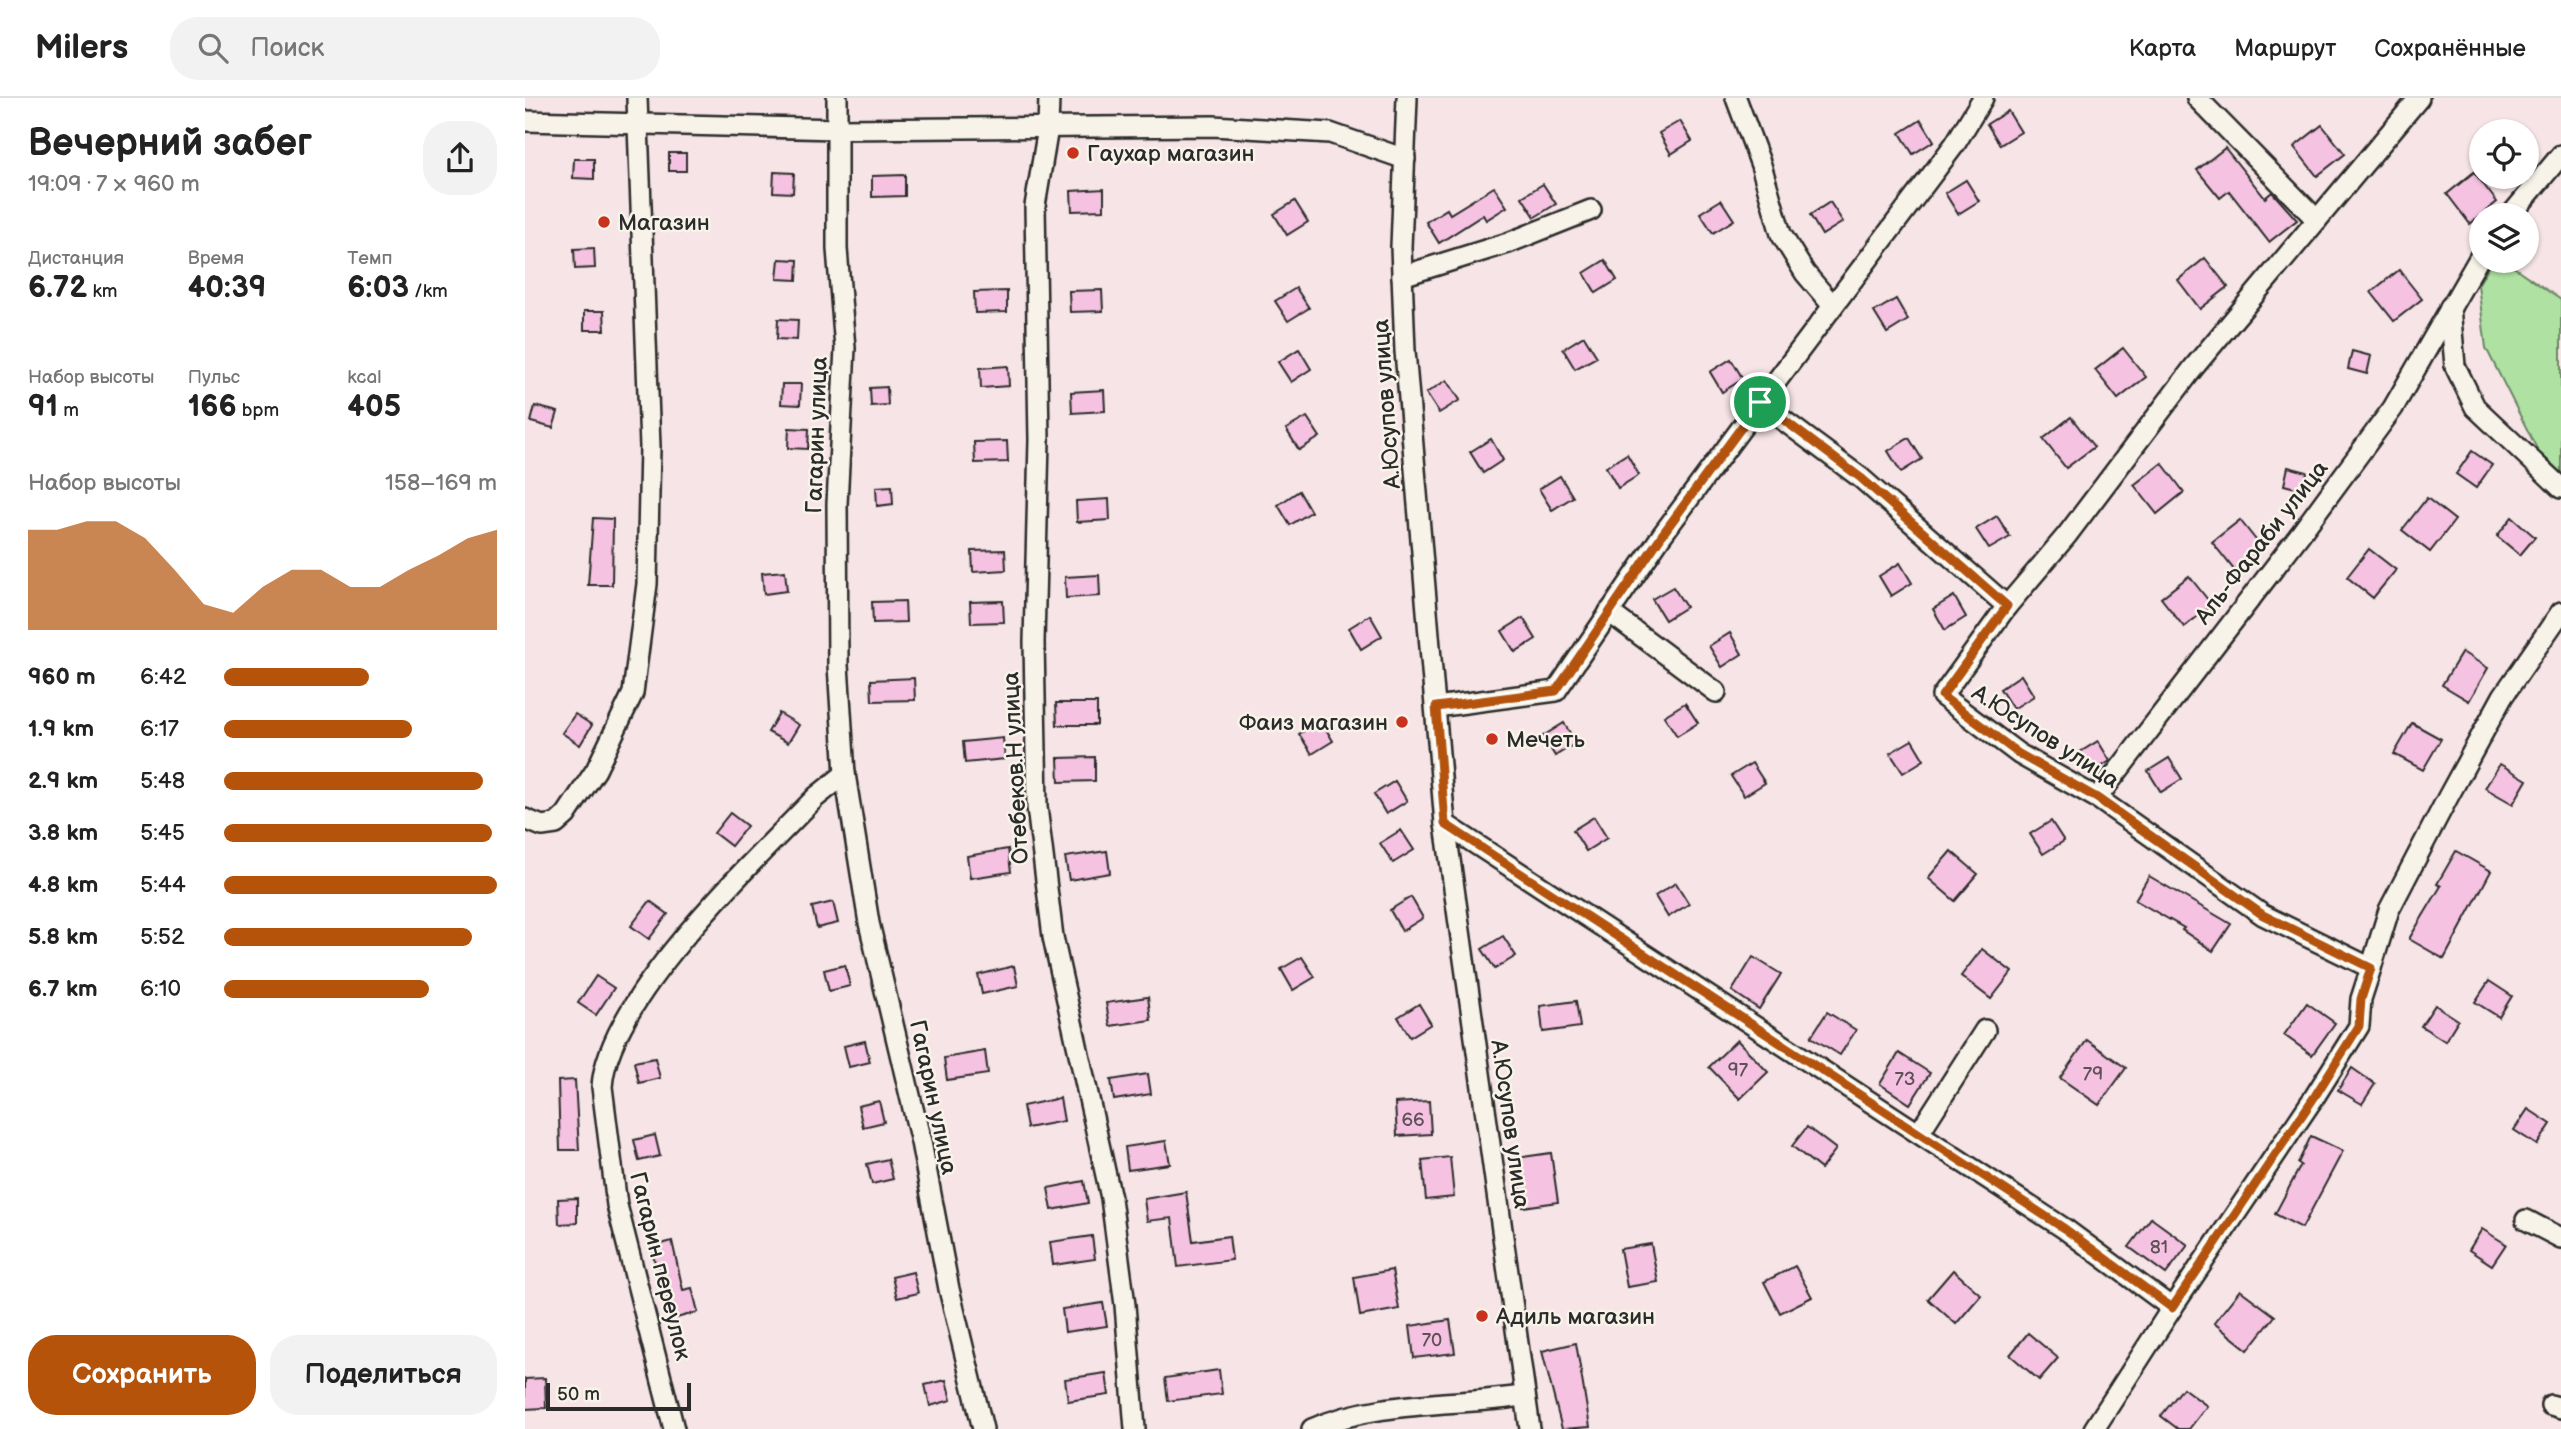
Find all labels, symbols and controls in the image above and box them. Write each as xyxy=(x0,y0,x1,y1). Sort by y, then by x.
search box xyxy=(170,17,660,80)
text: Milers xyxy=(35,28,128,68)
icon: search xyxy=(194,29,232,67)
text: Поиск xyxy=(250,33,324,64)
text: Карта xyxy=(2129,34,2196,63)
text: Маршрут xyxy=(2234,34,2336,63)
text: Сохранённые xyxy=(2374,34,2526,63)
map controls xyxy=(2469,119,2539,273)
button: locate xyxy=(2469,119,2539,189)
text: Вечерний забег xyxy=(28,121,312,166)
button: share xyxy=(423,121,497,195)
place label: Гаухар магазин xyxy=(1087,140,1255,168)
marker: Гаухар магазин xyxy=(1065,145,1081,161)
text: 19:09 · 7 × 960 m xyxy=(28,170,200,198)
button: layers xyxy=(2469,203,2539,273)
place label: Магазин xyxy=(618,209,710,237)
marker: Магазин xyxy=(596,214,612,230)
text: Дистанция xyxy=(28,247,124,270)
text: Время xyxy=(188,247,244,270)
text: Темп xyxy=(347,247,392,270)
text: 6.72 xyxy=(28,270,87,306)
text: 40:39 xyxy=(188,270,266,306)
text: 6:03 xyxy=(347,270,409,306)
text: km xyxy=(87,280,117,303)
text: /km xyxy=(409,280,448,303)
street label: А.Юсупов улица xyxy=(1367,318,1407,491)
street label: Гагарин улица xyxy=(800,356,834,514)
text: Набор высоты xyxy=(28,366,154,389)
text: Пульс xyxy=(188,366,240,389)
text: kcal xyxy=(347,366,381,389)
pin xyxy=(1730,372,1790,432)
icon: arrive xyxy=(1741,383,1779,421)
text: 91 xyxy=(28,389,58,425)
text: 166 xyxy=(188,389,237,425)
text: 405 xyxy=(347,389,401,425)
text: m xyxy=(58,399,79,422)
text: bpm xyxy=(237,399,279,422)
street label: Аль-Фараби улица xyxy=(2189,455,2335,631)
text: Набор высоты xyxy=(28,469,181,497)
text: 158–169 m xyxy=(385,469,497,497)
text: 960 m xyxy=(28,663,96,691)
text: 6:42 xyxy=(140,663,186,691)
street label: Отебеков.Н улица xyxy=(997,671,1035,865)
street label: А.Юсупов улица xyxy=(1966,678,2125,795)
place label: Фаиз магазин xyxy=(1239,709,1388,737)
marker: Фаиз магазин xyxy=(1394,714,1410,730)
text: 1.9 km xyxy=(28,715,94,743)
text: 6:17 xyxy=(140,715,179,743)
place label: Мечеть xyxy=(1506,726,1585,754)
marker: Мечеть xyxy=(1484,731,1500,747)
text: 2.9 km xyxy=(28,767,98,795)
text: 5:48 xyxy=(140,767,185,795)
text: 3.8 km xyxy=(28,819,98,847)
text: 5:45 xyxy=(140,819,185,847)
text: 4.8 km xyxy=(28,871,98,899)
text: 5:44 xyxy=(140,871,186,899)
text: 5.8 km xyxy=(28,923,98,951)
text: 5:52 xyxy=(140,923,185,951)
text: 6.7 km xyxy=(28,975,98,1003)
text: 6:10 xyxy=(140,975,181,1003)
street label: Гагарин улица xyxy=(903,1018,963,1177)
street label: А.Юсупов улица xyxy=(1484,1037,1536,1211)
house number: 97 xyxy=(1728,1059,1749,1082)
house number: 79 xyxy=(2083,1063,2103,1086)
house number: 73 xyxy=(1894,1068,1916,1091)
house number: 66 xyxy=(1401,1109,1425,1132)
street label: Гагарин переулок xyxy=(623,1169,697,1364)
house number: 81 xyxy=(2150,1236,2168,1259)
place label: Адиль магазин xyxy=(1495,1303,1655,1331)
marker: Адиль магазин xyxy=(1474,1308,1490,1324)
house number: 70 xyxy=(1422,1329,1442,1352)
button: Сохранить xyxy=(28,1335,256,1415)
button: Поделиться xyxy=(270,1335,497,1415)
scale bar xyxy=(546,1380,691,1412)
text: 50 m xyxy=(557,1383,600,1406)

